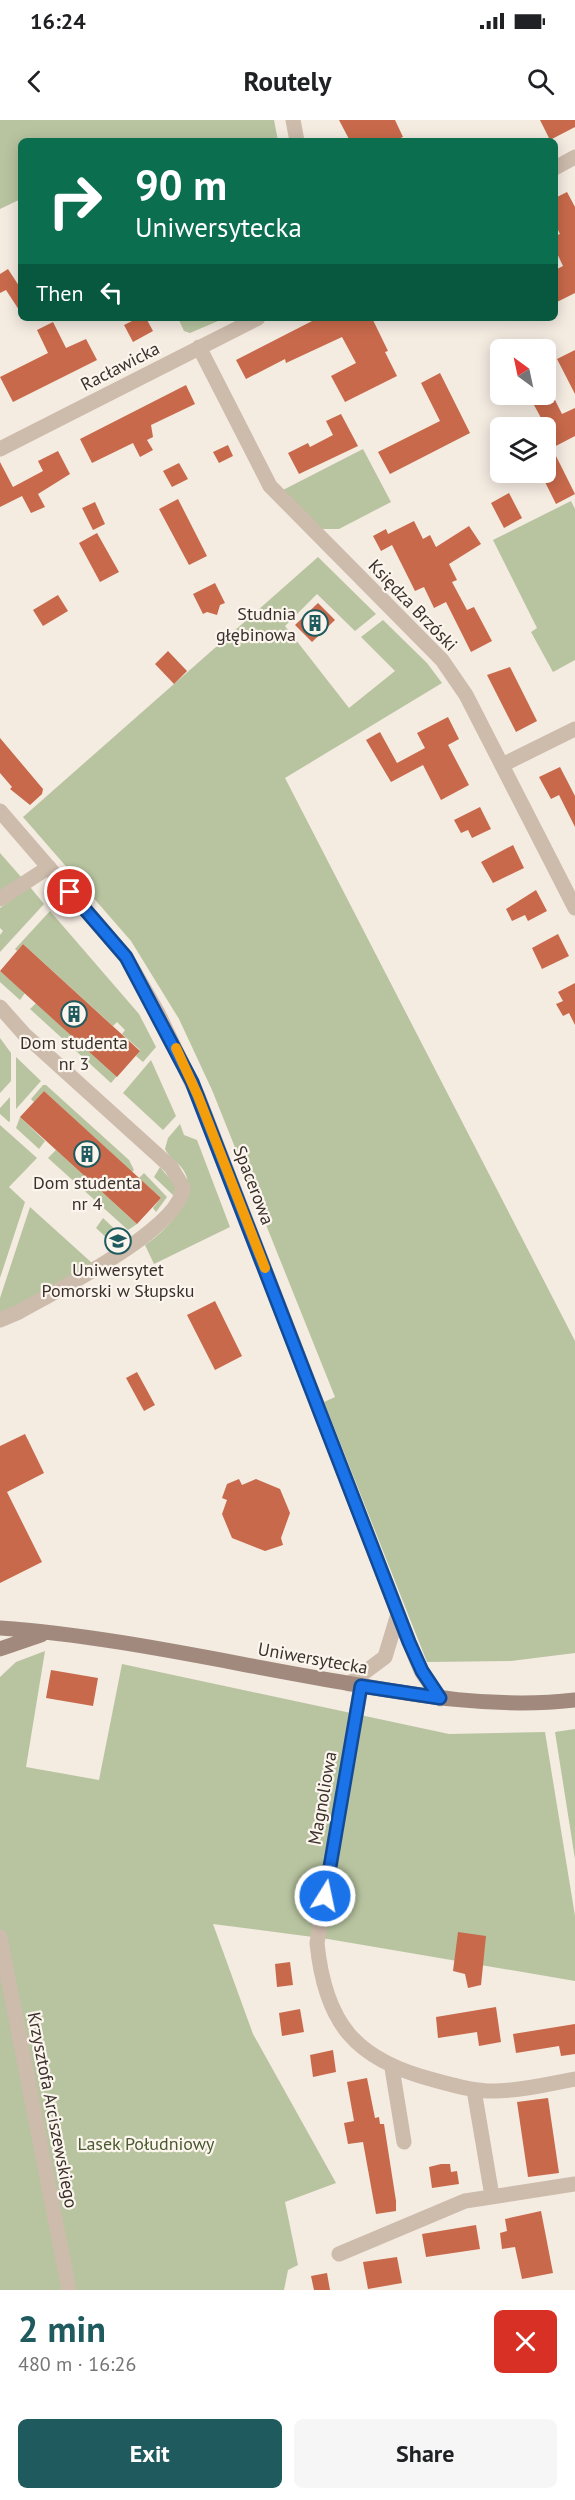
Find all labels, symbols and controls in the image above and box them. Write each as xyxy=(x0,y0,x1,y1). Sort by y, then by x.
text: 16:24 xyxy=(30,7,86,35)
text: Routely xyxy=(244,64,331,98)
icon: back xyxy=(18,65,51,98)
icon: search xyxy=(524,65,557,98)
text: 90 m xyxy=(135,157,227,212)
icon: right xyxy=(36,162,114,240)
text: Uniwersytecka xyxy=(135,210,302,244)
icon: left xyxy=(95,276,128,309)
text: Then xyxy=(36,279,83,307)
street label: Racławicka xyxy=(77,336,163,396)
north arrow xyxy=(490,339,556,405)
map controls xyxy=(490,339,556,483)
button: layers xyxy=(490,417,556,483)
street label: Księdza Brzóski xyxy=(364,554,462,656)
place label: Studnia głębinowa xyxy=(216,602,296,646)
building icon: Studnia głębinowa xyxy=(300,608,330,638)
pin xyxy=(44,866,95,917)
icon: arrive xyxy=(53,875,86,908)
building icon: Dom studenta nr 3 xyxy=(59,999,89,1029)
place label: Dom studenta nr 3 xyxy=(20,1031,128,1075)
building icon: Dom studenta nr 4 xyxy=(72,1139,102,1169)
street label: Spacerowa xyxy=(228,1142,280,1228)
place label: Dom studenta nr 4 xyxy=(33,1171,141,1215)
school or university icon: Uniwersytet Pomorski w Słupsku xyxy=(103,1226,133,1256)
place label: Uniwersytet Pomorski w Słupsku xyxy=(41,1258,195,1302)
street label: Uniwersytecka xyxy=(256,1637,370,1679)
street label: Magnoliowa xyxy=(303,1750,341,1846)
position arrow xyxy=(293,1864,357,1928)
street label: Krzysztofa Arciszewskiego xyxy=(23,2010,83,2210)
park label: Lasek Południowy xyxy=(77,2132,215,2155)
text: 2 min xyxy=(18,2305,106,2352)
button: close xyxy=(494,2310,557,2373)
text: 480 m · 16:26 xyxy=(18,2351,136,2377)
button: Exit xyxy=(18,2419,282,2488)
button: Share xyxy=(294,2419,557,2488)

